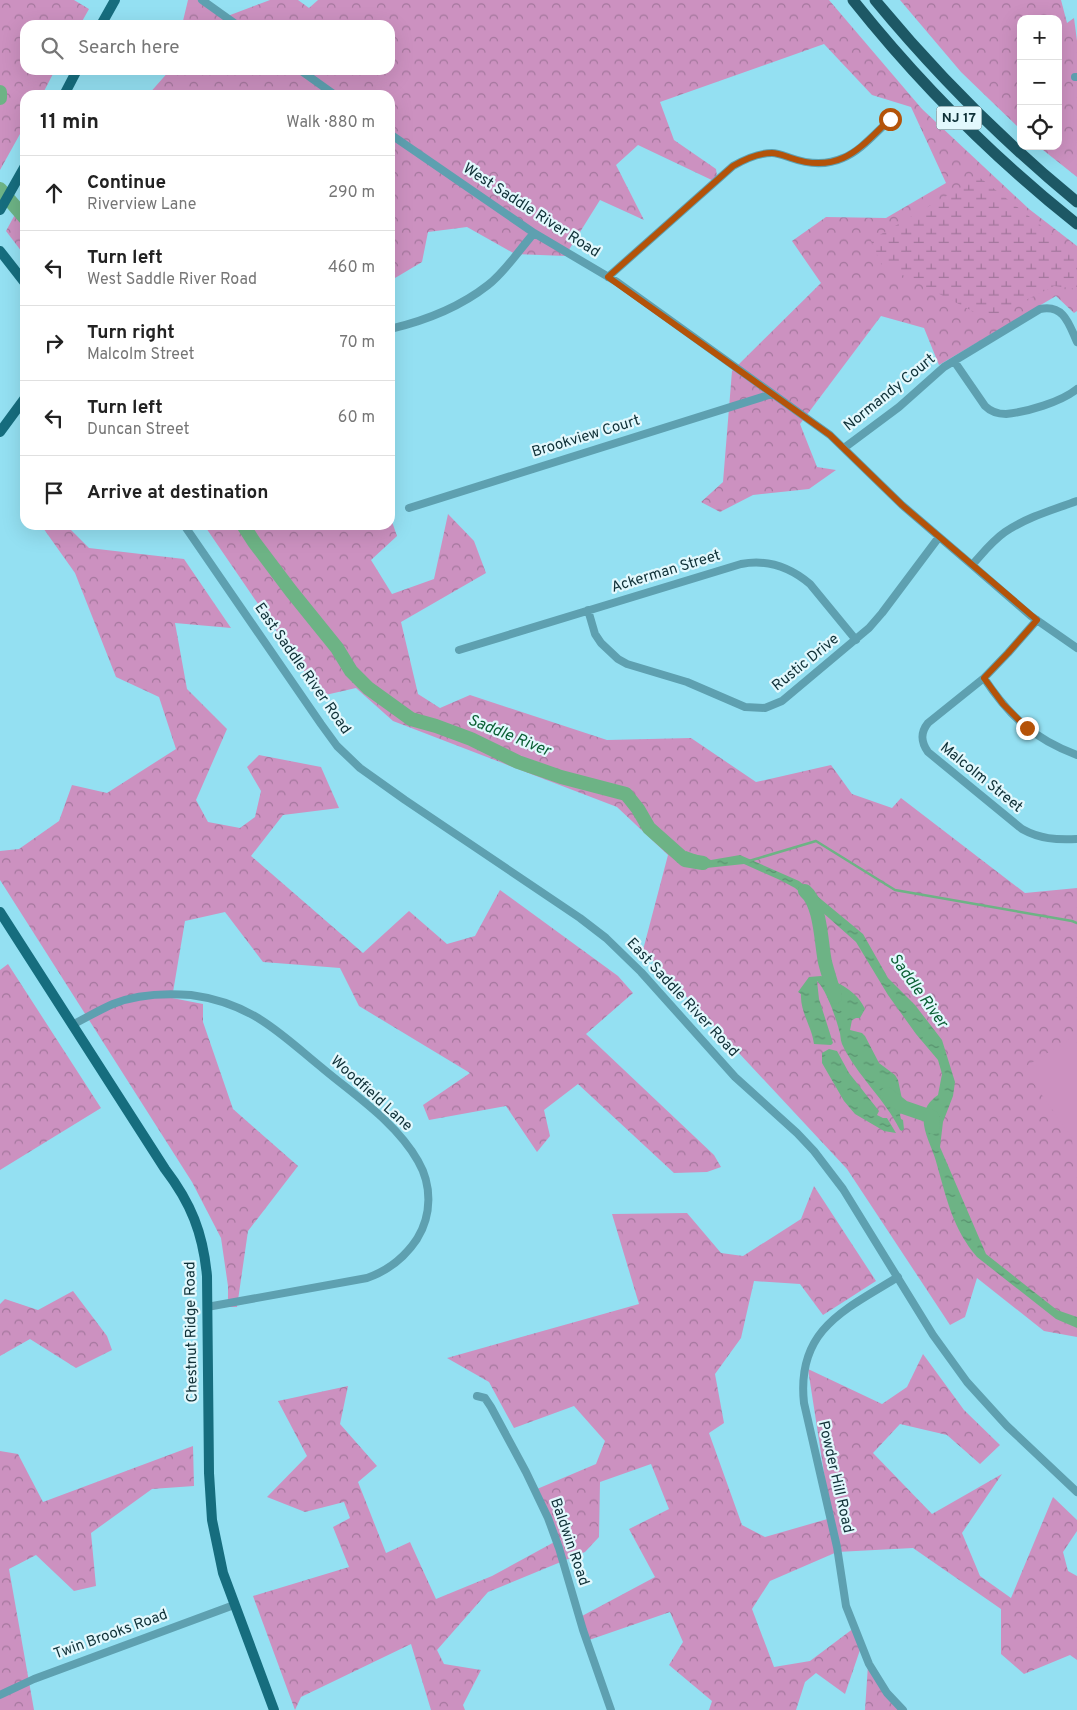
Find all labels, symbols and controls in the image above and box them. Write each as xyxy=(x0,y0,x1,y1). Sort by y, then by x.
map controls xyxy=(1017,15,1062,150)
button: + xyxy=(1017,15,1062,60)
search box xyxy=(20,20,395,75)
icon: search xyxy=(38,34,66,62)
text: Search here xyxy=(78,36,180,60)
button: − xyxy=(1017,60,1062,105)
button: locate xyxy=(1017,105,1062,150)
road number: NJ 17 xyxy=(936,106,982,130)
route start xyxy=(879,108,902,131)
text: 11 min xyxy=(40,109,99,136)
text: Walk · 880 m xyxy=(286,113,375,133)
street label: West Saddle River Road xyxy=(459,160,603,262)
text: Continue xyxy=(87,171,166,195)
icon: ahead xyxy=(40,179,68,207)
text: 290 m xyxy=(328,183,375,203)
text: Riverview Lane xyxy=(87,195,196,215)
text: Turn left xyxy=(87,246,163,270)
icon: left xyxy=(40,254,68,282)
text: 460 m xyxy=(328,258,375,278)
text: West Saddle River Road xyxy=(87,270,257,290)
text: Turn right xyxy=(87,321,175,345)
icon: right xyxy=(40,329,68,357)
text: 70 m xyxy=(340,333,375,353)
text: Malcolm Street xyxy=(87,345,195,365)
street label: Normandy Court xyxy=(840,350,940,436)
text: Turn left xyxy=(87,396,163,420)
icon: left xyxy=(40,404,68,432)
text: 60 m xyxy=(338,408,375,428)
street label: Brookview Court xyxy=(530,412,642,462)
text: Duncan Street xyxy=(87,420,190,440)
icon: arrive xyxy=(40,479,68,507)
text: Arrive at destination xyxy=(87,481,268,505)
street label: Ackerman Street xyxy=(609,546,723,598)
street label: East Saddle River Road xyxy=(249,600,355,738)
street label: Rustic Drive xyxy=(769,630,843,696)
water label: Saddle River xyxy=(465,710,555,762)
route end xyxy=(1016,717,1039,740)
street label: Malcolm Street xyxy=(936,739,1026,817)
street label: East Saddle River Road xyxy=(622,934,742,1062)
water label: Saddle River xyxy=(884,950,953,1034)
street label: Woodfield Lane xyxy=(326,1052,416,1136)
street label: Chestnut Ridge Road xyxy=(181,1261,203,1403)
street label: Powder Hill Road xyxy=(813,1419,857,1535)
street label: Baldwin Road xyxy=(545,1496,593,1588)
street label: Twin Brooks Road xyxy=(51,1606,171,1664)

